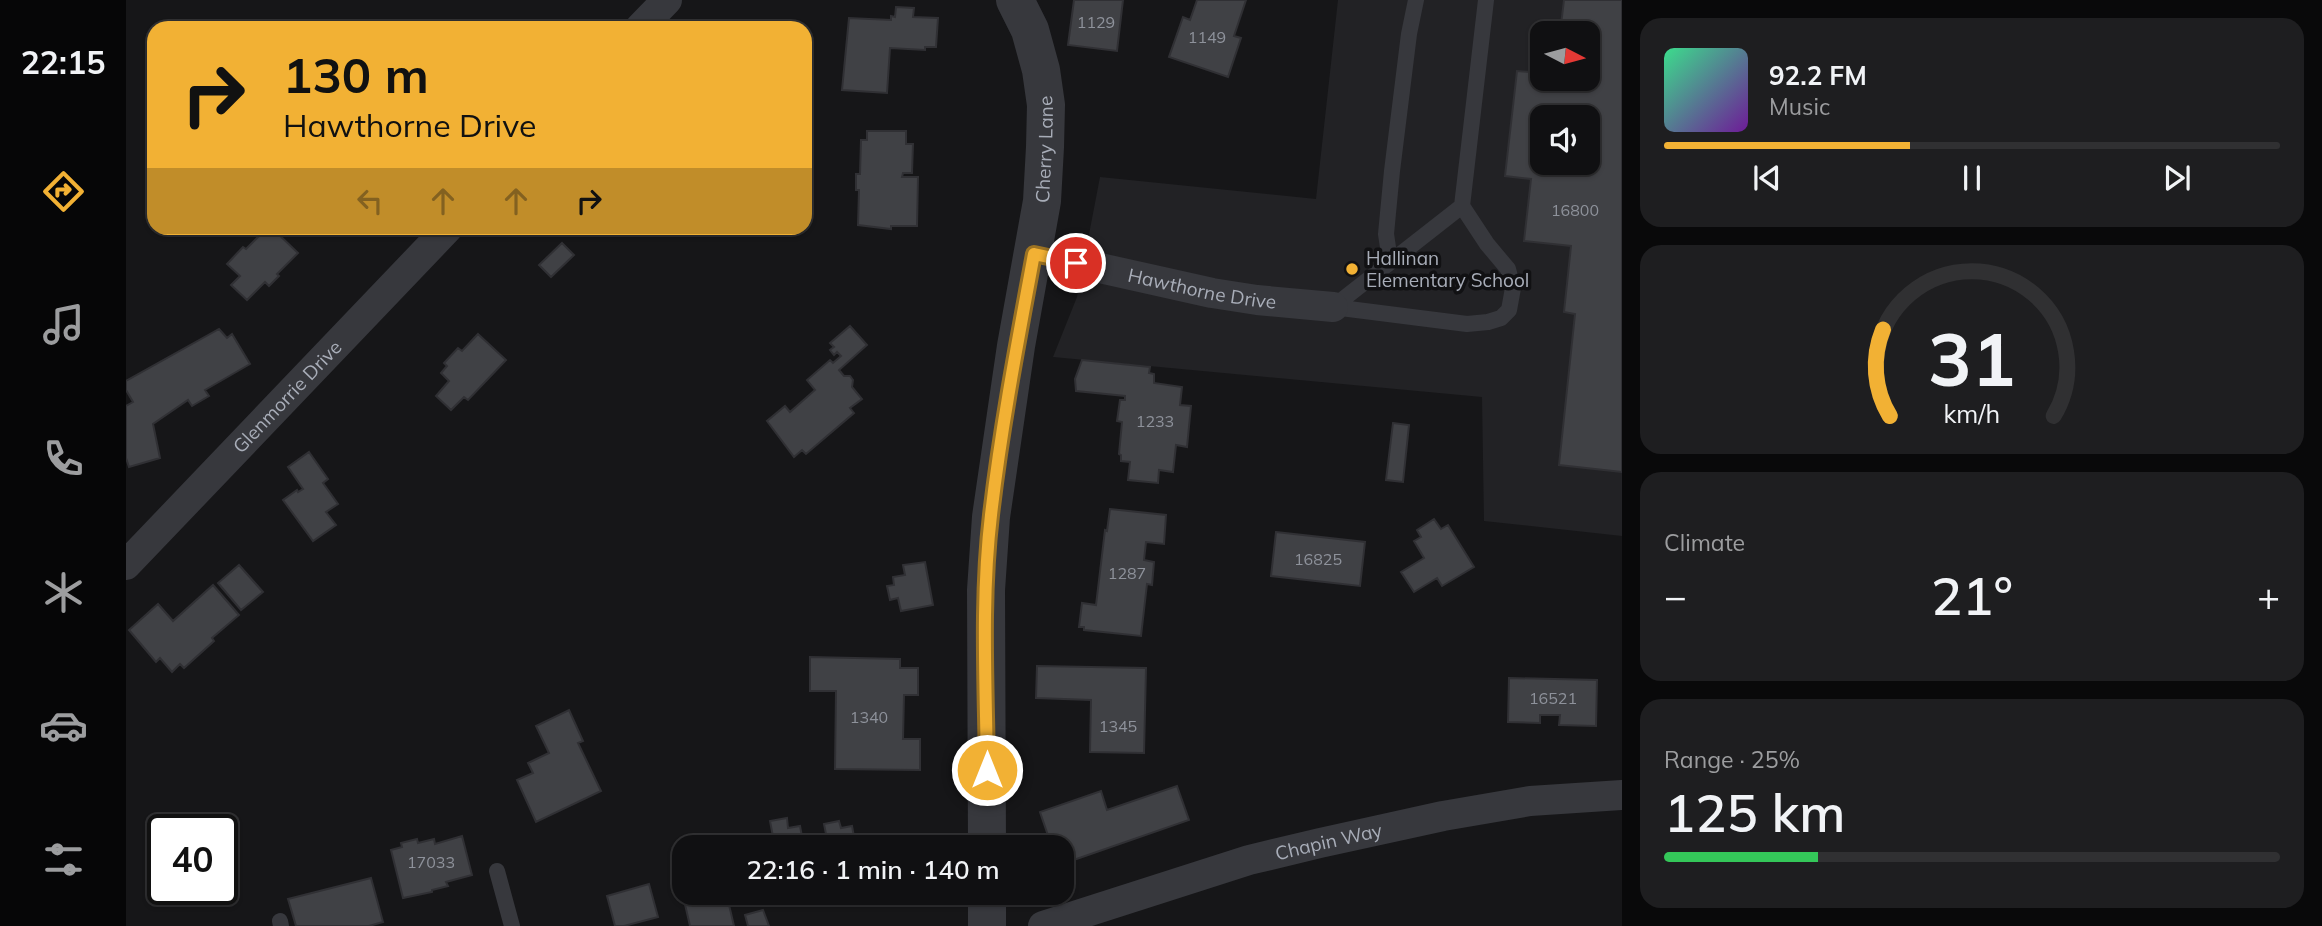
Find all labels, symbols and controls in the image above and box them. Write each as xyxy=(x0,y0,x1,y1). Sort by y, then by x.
house number: 1129 xyxy=(1077,12,1115,32)
north arrow xyxy=(1530,21,1600,91)
map controls xyxy=(1530,21,1600,175)
house number: 1149 xyxy=(1188,27,1226,47)
text: 22:15 xyxy=(21,42,105,82)
text: 130 m xyxy=(283,44,429,105)
icon: right xyxy=(168,49,259,140)
text: 92.2 FM xyxy=(1769,59,1867,92)
text: Music xyxy=(1769,92,1830,121)
street label: Cherry Lane xyxy=(1030,94,1058,204)
text: Hawthorne Drive xyxy=(283,105,536,145)
button: sound xyxy=(1530,105,1600,175)
icon: previous xyxy=(1748,159,1786,197)
icon: pause xyxy=(1953,159,1991,197)
icon: next xyxy=(2158,159,2196,197)
icon: directions xyxy=(39,167,88,216)
icon: left xyxy=(351,182,389,220)
icon: ahead xyxy=(424,182,462,220)
icon: ahead xyxy=(497,182,535,220)
icon: right xyxy=(570,182,608,220)
house number: 16800 xyxy=(1551,200,1599,220)
pin xyxy=(1046,233,1106,293)
icon: arrive xyxy=(1057,244,1095,282)
place label: Hallinan Elementary School xyxy=(1366,246,1529,292)
marker: Hallinan Elementary School xyxy=(1344,261,1360,277)
street label: Hawthorne Drive xyxy=(1126,263,1277,314)
icon: music xyxy=(39,300,88,349)
text: 31 xyxy=(1928,313,2016,404)
street label: Glenmorrie Drive xyxy=(227,335,346,458)
text: km/h xyxy=(1944,397,2000,428)
house number: 1233 xyxy=(1136,411,1174,431)
icon: phone xyxy=(39,434,88,483)
text: Climate xyxy=(1664,528,1745,557)
house number: 16825 xyxy=(1294,549,1342,569)
house number: 1287 xyxy=(1108,563,1146,583)
text: 21° xyxy=(1931,563,2013,628)
icon: climate xyxy=(39,568,88,617)
text: − xyxy=(1664,572,1687,620)
text: + xyxy=(2257,572,2280,620)
house number: 16521 xyxy=(1529,688,1577,708)
icon: car xyxy=(39,701,88,750)
house number: 1340 xyxy=(850,707,888,727)
house number: 1345 xyxy=(1099,716,1137,736)
position arrow xyxy=(950,733,1024,807)
text: Range · 25% xyxy=(1664,745,1800,774)
text: 125 km xyxy=(1664,780,1845,845)
speed limit sign: 40 xyxy=(147,814,238,905)
street label: Chapin Way xyxy=(1273,818,1384,865)
icon: filters xyxy=(39,835,88,884)
house number: 17033 xyxy=(407,852,455,872)
text: 22:16 · 1 min · 140 m xyxy=(746,853,1000,886)

